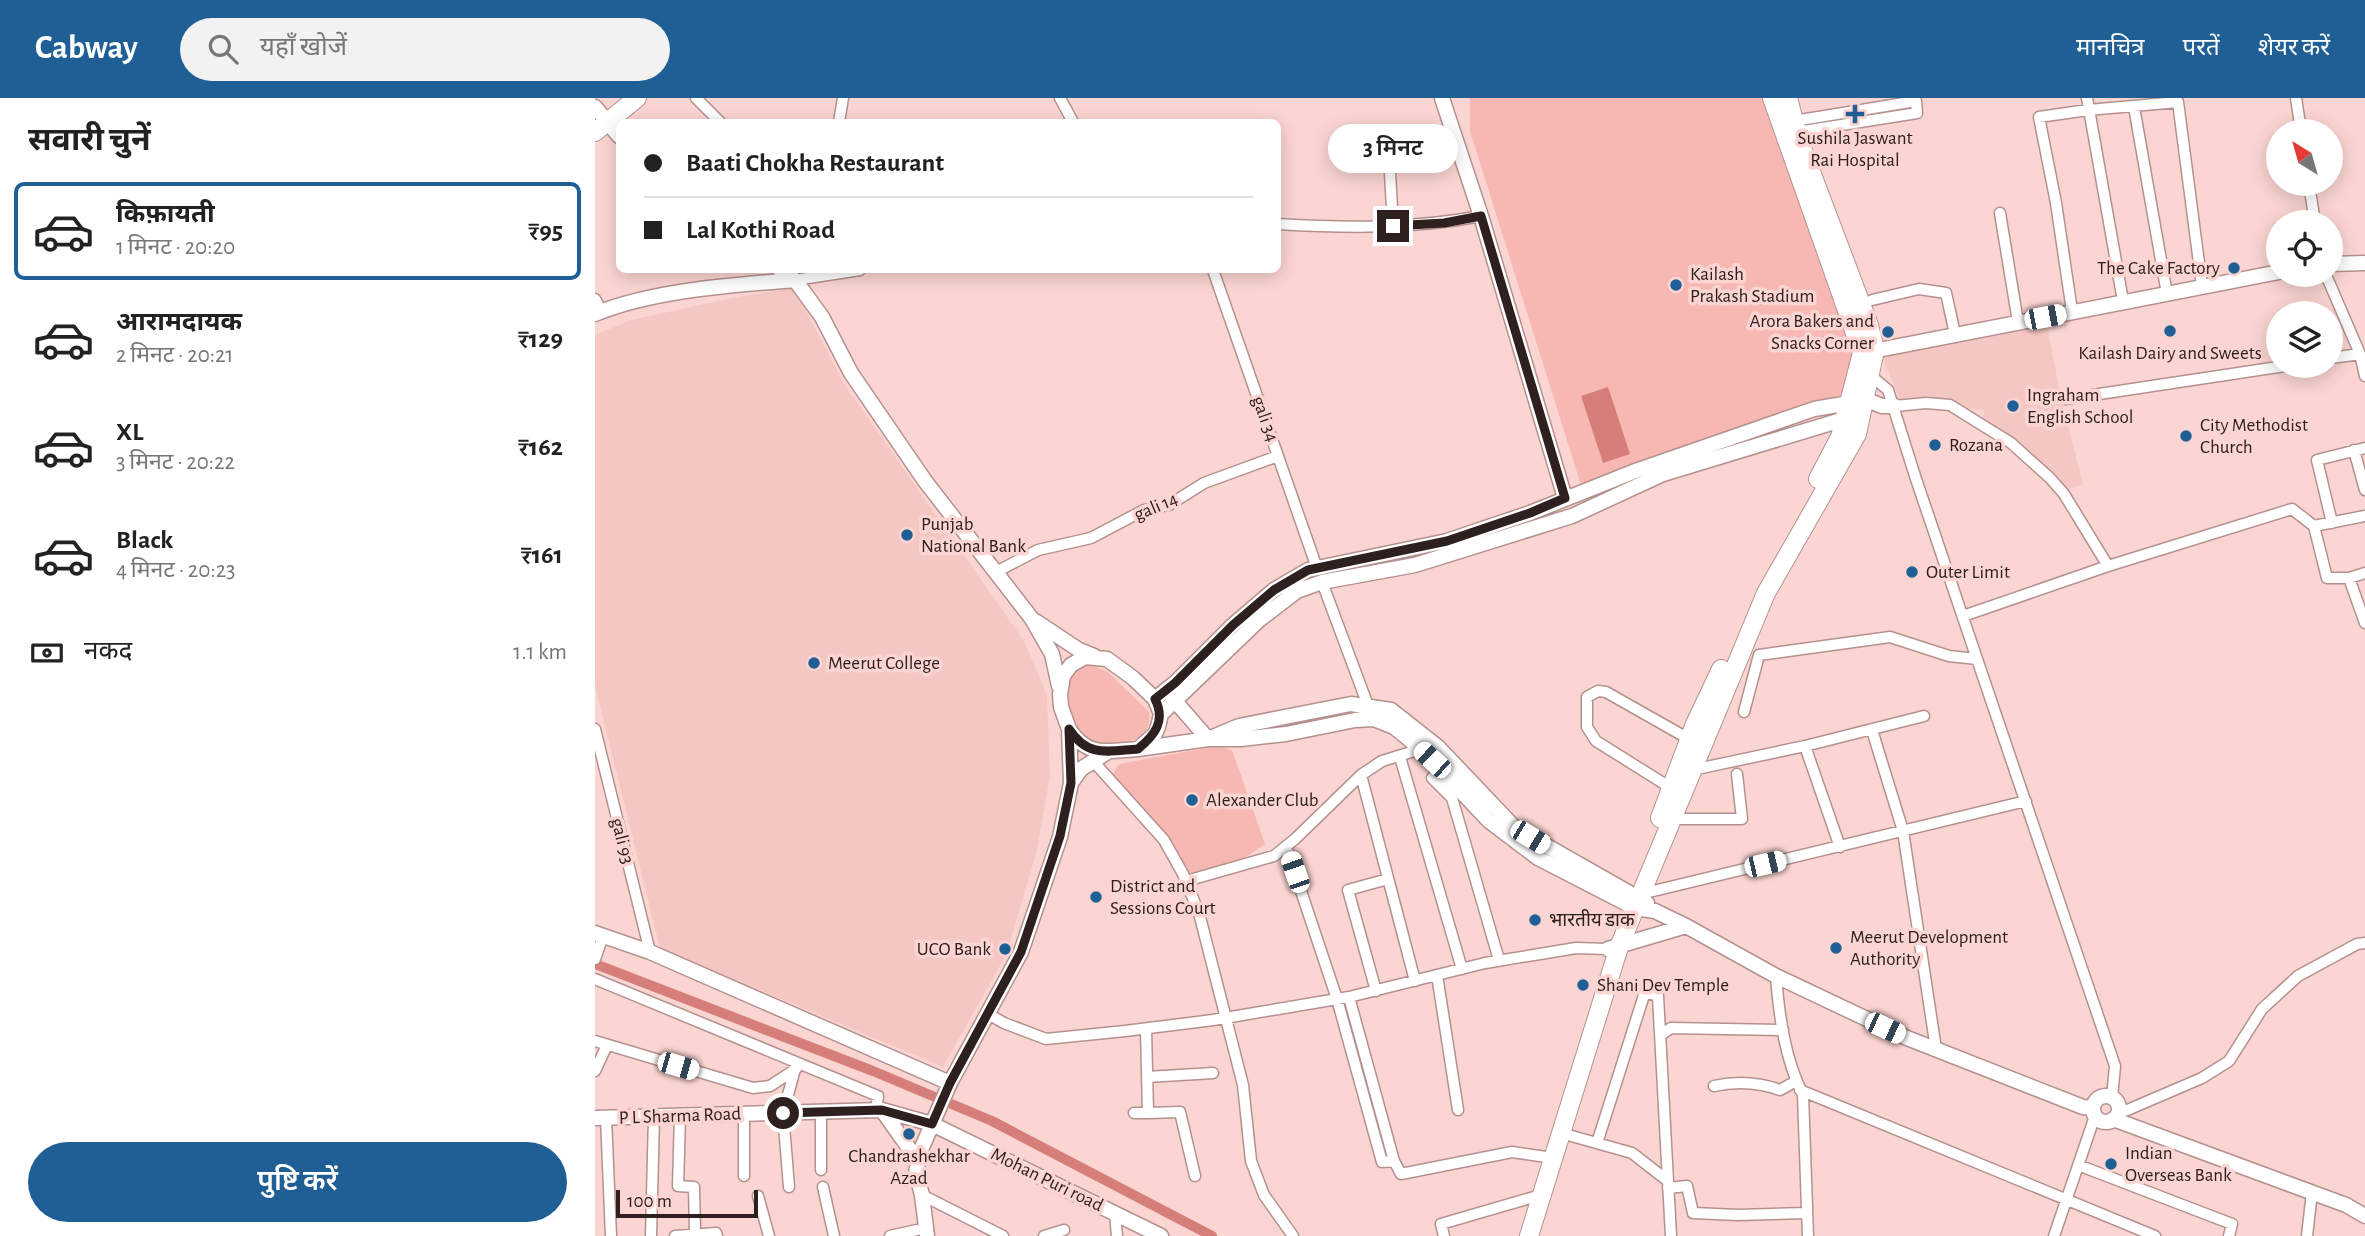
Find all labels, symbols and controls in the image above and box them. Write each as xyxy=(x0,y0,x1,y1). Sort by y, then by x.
search box xyxy=(180,18,670,81)
icon: search xyxy=(204,30,242,68)
text: Cabway xyxy=(35,32,138,65)
text: यहाँ खोजें xyxy=(260,34,347,60)
text: मानचित्र xyxy=(2076,36,2145,60)
text: परतें xyxy=(2183,36,2220,60)
text: शेयर करें xyxy=(2258,36,2330,60)
marker: Sushila Jaswant Rai Hospital xyxy=(1845,104,1865,124)
north arrow xyxy=(2266,119,2343,196)
map controls xyxy=(2266,119,2343,378)
text: सवारी चुनें xyxy=(28,124,151,156)
callout: 3 मिनट xyxy=(1328,124,1458,174)
place label: Sushila Jaswant Rai Hospital xyxy=(1797,129,1913,170)
text: 3 मिनट xyxy=(1363,137,1423,160)
text: Baati Chokha Restaurant xyxy=(686,150,944,176)
icon: car xyxy=(32,200,95,263)
text: किफ़ायती xyxy=(116,201,215,227)
route end xyxy=(1377,210,1409,242)
button: locate xyxy=(2266,210,2343,287)
text: Lal Kothi Road xyxy=(686,217,835,243)
text: ₹95 xyxy=(528,218,563,244)
text: 1 मिनट · 20:20 xyxy=(116,236,235,259)
place label: The Cake Factory xyxy=(2097,259,2220,278)
marker: The Cake Factory xyxy=(2226,260,2242,276)
place label: Kailash Prakash Stadium xyxy=(1690,265,1814,306)
marker: Kailash Prakash Stadium xyxy=(1668,277,1684,293)
button: layers xyxy=(2266,301,2343,378)
car xyxy=(2023,303,2068,331)
icon: car xyxy=(32,308,95,371)
text: आरामदायक xyxy=(116,309,242,335)
place label: Arora Bakers and Snacks Corner xyxy=(1749,312,1874,353)
marker: Kailash Dairy and Sweets xyxy=(2162,323,2178,339)
marker: Arora Bakers and Snacks Corner xyxy=(1880,324,1896,340)
text: ₹129 xyxy=(518,326,563,352)
text: 2 मिनट · 20:21 xyxy=(116,344,233,367)
place label: Kailash Dairy and Sweets xyxy=(2078,344,2262,363)
place label: Ingraham English School xyxy=(2027,386,2134,427)
street label: gali 34 xyxy=(1248,394,1282,444)
marker: Ingraham English School xyxy=(2005,398,2021,414)
icon: car xyxy=(32,416,95,479)
place label: City Methodist Church xyxy=(2200,416,2308,457)
text: XL xyxy=(116,419,143,445)
marker: City Methodist Church xyxy=(2178,428,2194,444)
text: ₹162 xyxy=(518,434,563,460)
place label: Rozana xyxy=(1949,436,2003,455)
marker: Rozana xyxy=(1927,437,1943,453)
text: 3 मिनट · 20:22 xyxy=(116,451,235,474)
street label: gali 14 xyxy=(1131,489,1181,525)
place label: Punjab National Bank xyxy=(921,515,1026,556)
icon: car xyxy=(32,524,95,587)
text: Black xyxy=(116,527,173,553)
marker: Punjab National Bank xyxy=(899,527,915,543)
text: ₹161 xyxy=(521,542,563,568)
text: 4 मिनट · 20:23 xyxy=(116,559,236,582)
place label: Outer Limit xyxy=(1926,563,2010,582)
marker: Outer Limit xyxy=(1904,564,1920,580)
icon: cash xyxy=(28,634,66,672)
text: नकद xyxy=(84,638,132,664)
text: 1.1 km xyxy=(513,641,567,664)
place label: Meerut College xyxy=(828,654,940,673)
marker: Meerut College xyxy=(806,655,822,671)
car xyxy=(1410,738,1455,782)
place label: Alexander Club xyxy=(1206,791,1319,810)
marker: Alexander Club xyxy=(1184,792,1200,808)
street label: gali 93 xyxy=(607,816,637,866)
car xyxy=(1507,817,1554,857)
car xyxy=(1279,849,1312,895)
car xyxy=(1743,849,1788,879)
place label: District and Sessions Court xyxy=(1110,877,1216,918)
marker: District and Sessions Court xyxy=(1088,889,1104,905)
place label: भारतीय डाक xyxy=(1549,909,1635,930)
marker: भारतीय डाक xyxy=(1527,912,1543,928)
place label: Meerut Development Authority xyxy=(1850,928,2008,969)
place label: UCO Bank xyxy=(917,940,991,959)
marker: Meerut Development Authority xyxy=(1828,940,1844,956)
marker: UCO Bank xyxy=(997,941,1013,957)
place label: Shani Dev Temple xyxy=(1597,976,1729,995)
marker: Shani Dev Temple xyxy=(1575,977,1591,993)
car xyxy=(1862,1010,1909,1046)
car xyxy=(655,1050,702,1082)
route start xyxy=(767,1097,799,1129)
street label: P L Sharma Road xyxy=(619,1104,742,1128)
marker: Chandrashekhar Azad xyxy=(901,1126,917,1142)
button: पुष्टि करें xyxy=(28,1142,567,1222)
place label: Indian Overseas Bank xyxy=(2125,1144,2232,1185)
street label: Mohan Puri road xyxy=(988,1145,1106,1215)
place label: Chandrashekhar Azad xyxy=(848,1147,970,1188)
marker: Indian Overseas Bank xyxy=(2103,1156,2119,1172)
scale bar xyxy=(616,1187,758,1219)
text: 100 m xyxy=(627,1192,672,1211)

